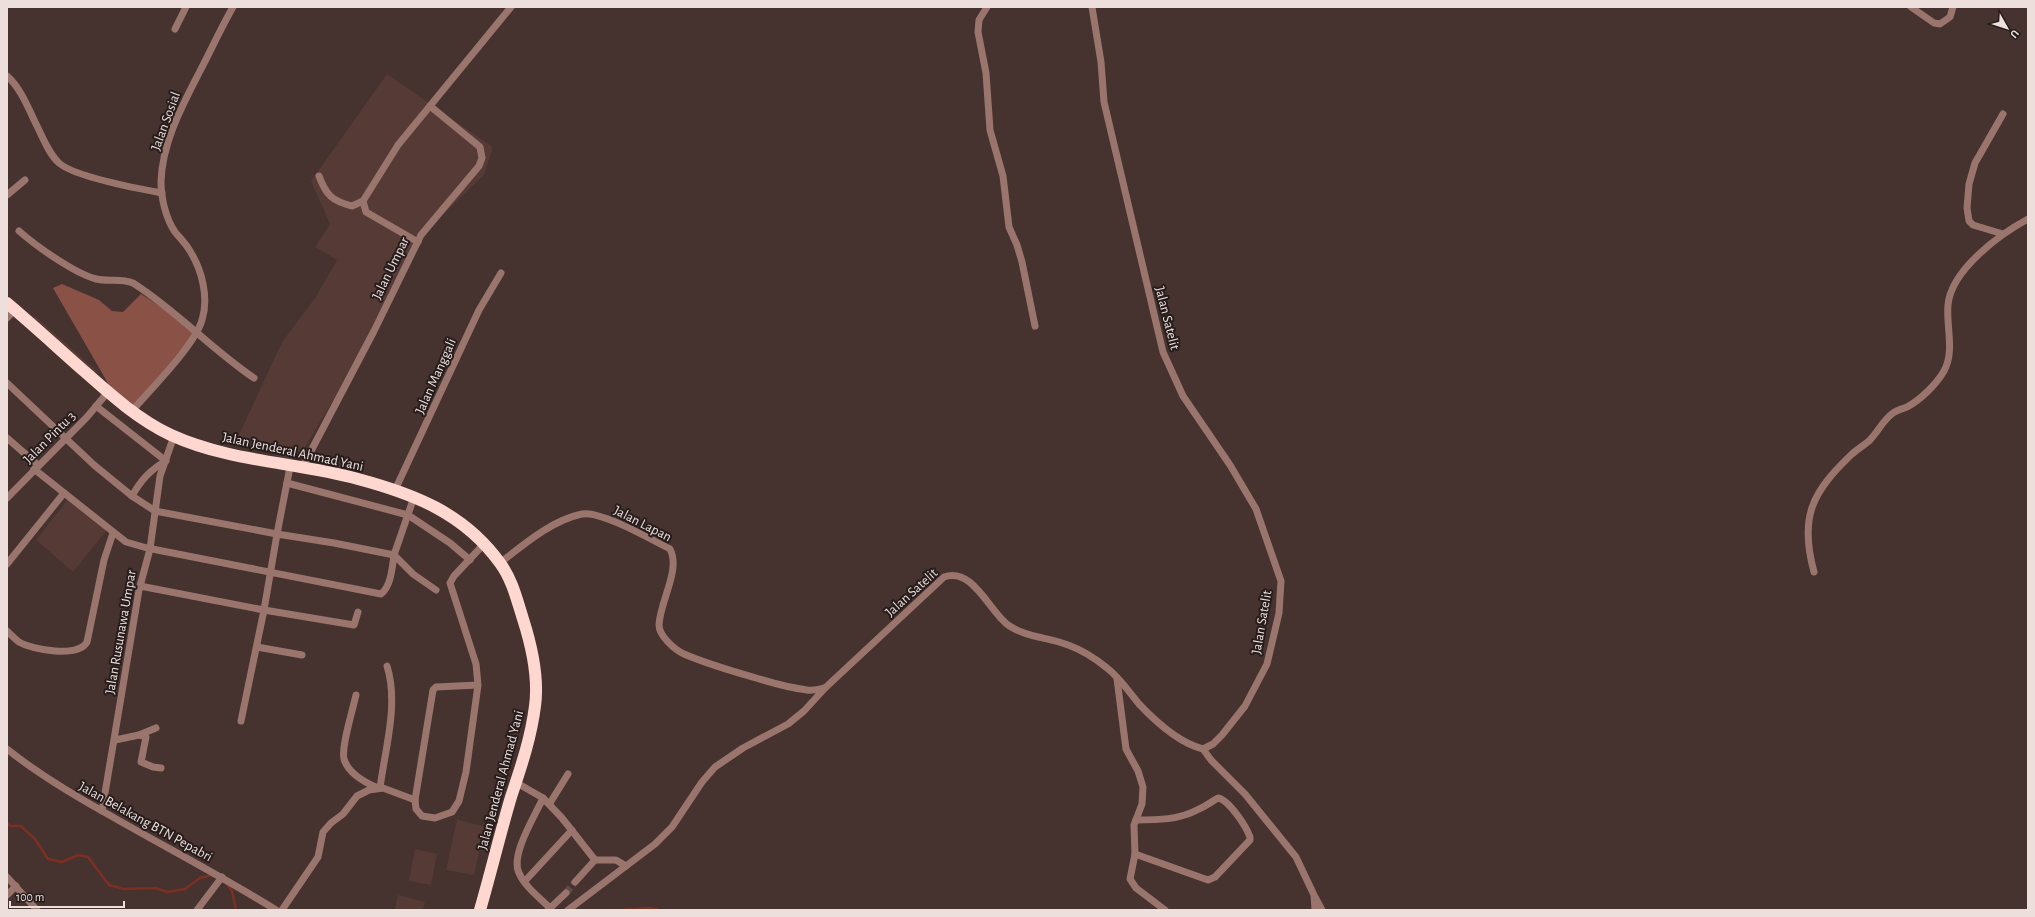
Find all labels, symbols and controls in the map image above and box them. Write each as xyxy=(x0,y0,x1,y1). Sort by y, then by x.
north arrow xyxy=(1987,8,2027,48)
text: U xyxy=(2008,28,2021,40)
street label: Jalan Sosial xyxy=(149,90,183,153)
street label: Jalan Umpar xyxy=(370,235,412,302)
street label: Jalan Satelit xyxy=(1152,285,1182,352)
street label: Jalan Manggali xyxy=(413,337,459,416)
street label: Jalan Pintu 3 xyxy=(21,409,79,466)
street label: Jalan Jenderal Ahmad Yani xyxy=(221,430,365,474)
street label: Jalan Lapan xyxy=(611,503,674,544)
street label: Jalan Satelit xyxy=(883,566,941,620)
street label: Jalan Rusunawa Umpar xyxy=(103,569,139,695)
street label: Jalan Satelit xyxy=(1249,589,1275,655)
street label: Jalan Jenderal Ahmad Yani xyxy=(476,709,526,852)
street label: Jalan Belakang BTN Pepabri xyxy=(76,779,215,864)
scale bar xyxy=(10,883,124,909)
text: 100 m xyxy=(16,891,44,903)

